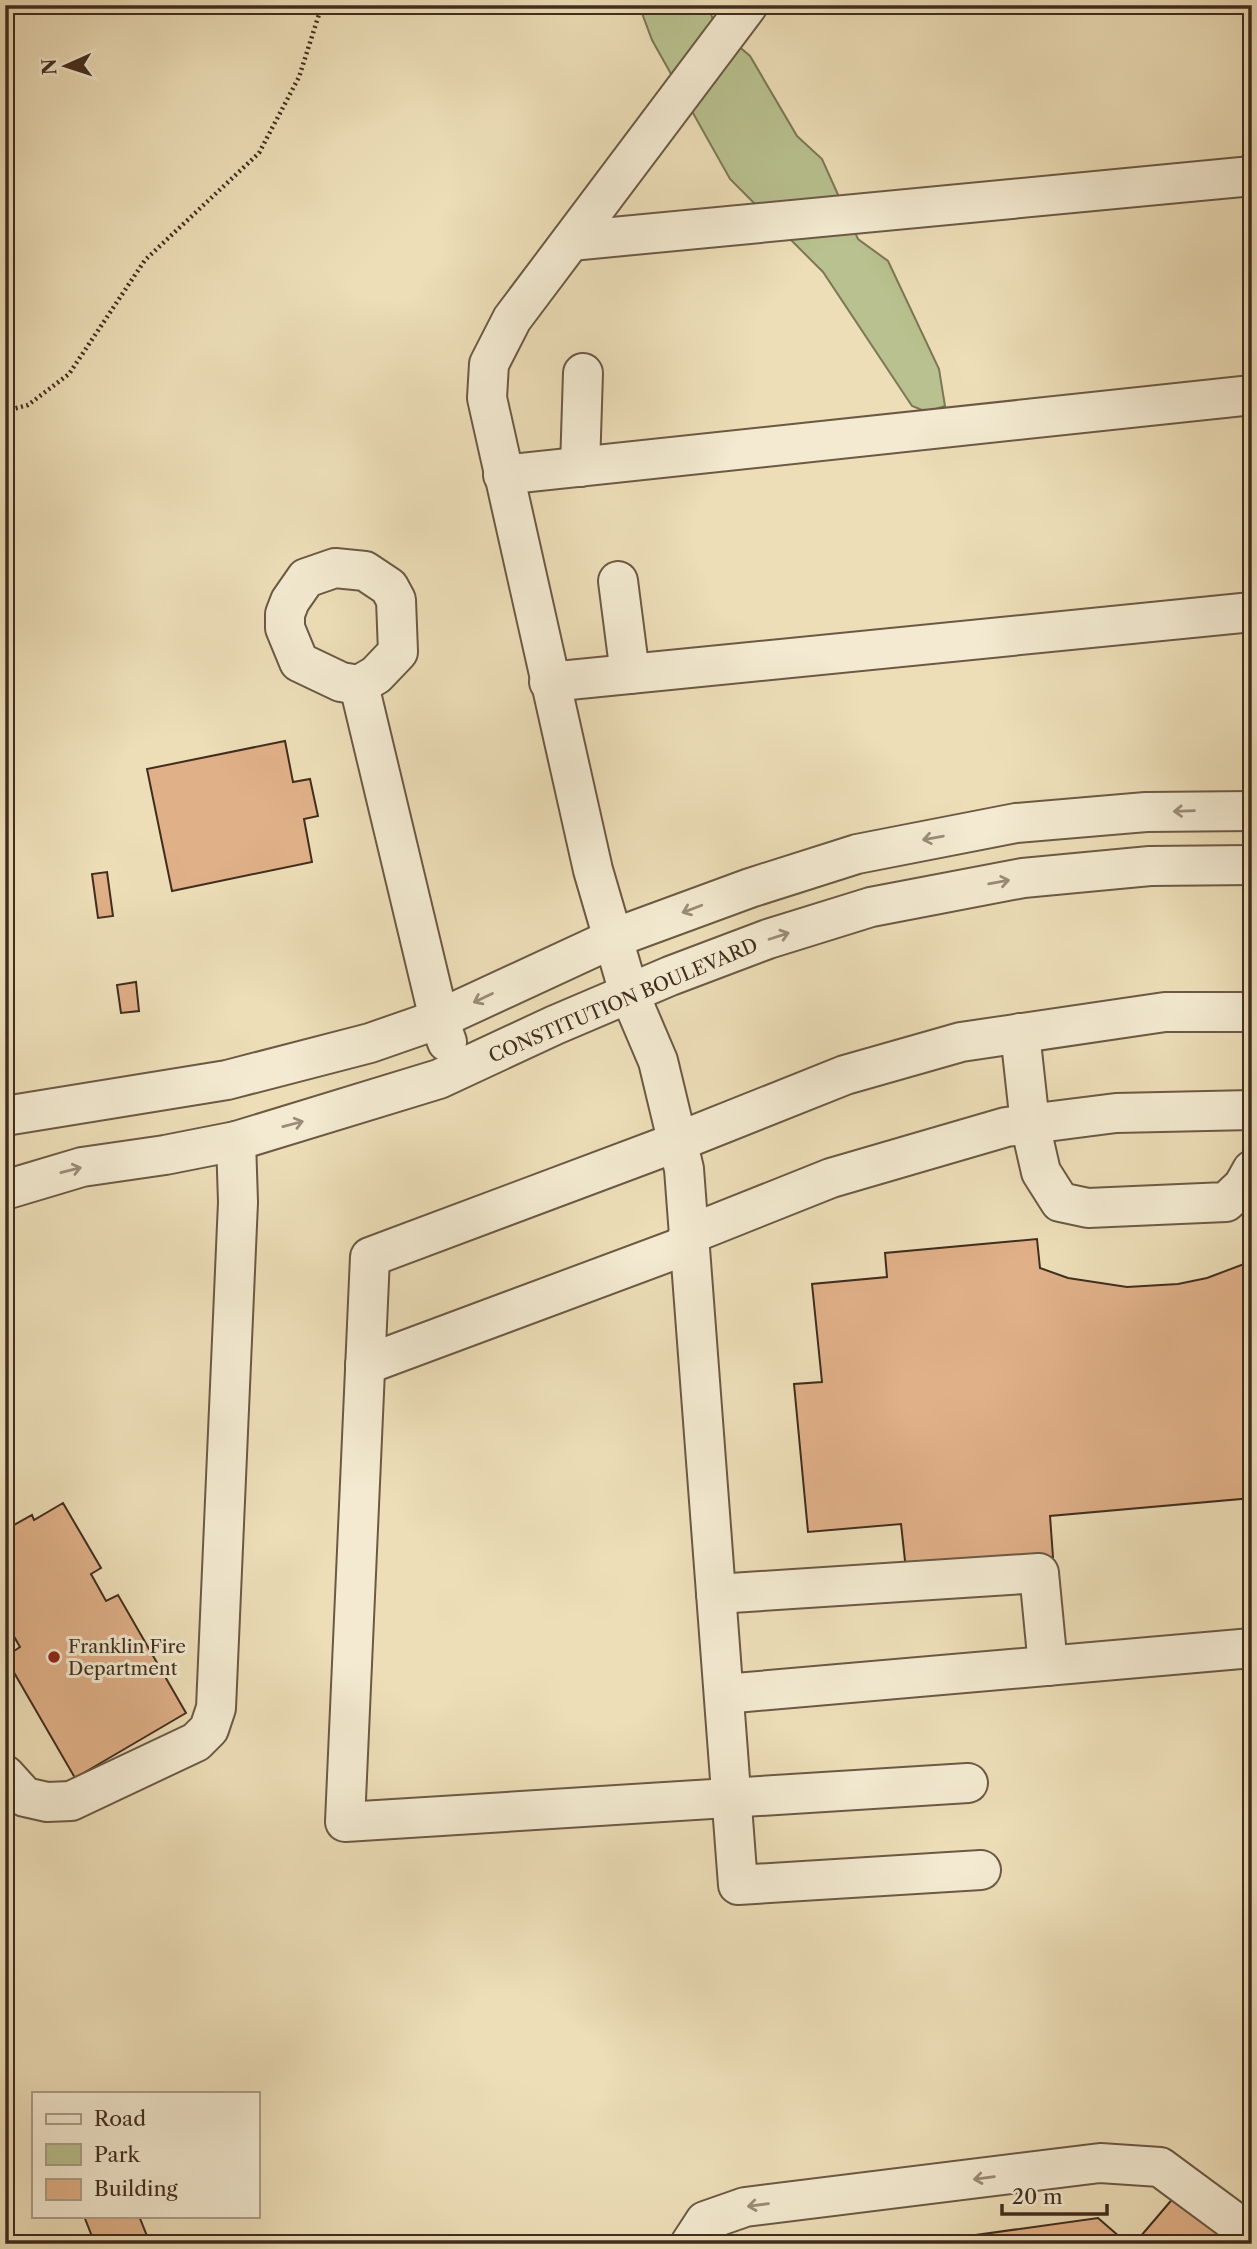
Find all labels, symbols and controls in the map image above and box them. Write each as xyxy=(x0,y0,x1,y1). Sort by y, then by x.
north arrow xyxy=(32,32,102,102)
text: N xyxy=(38,58,61,76)
one-way arrow xyxy=(1172,804,1195,817)
one-way arrow xyxy=(922,832,945,845)
one-way arrow xyxy=(987,875,1010,888)
one-way arrow xyxy=(681,904,703,916)
one-way arrow xyxy=(767,929,789,941)
street label: CONSTITUTION BOULEVARD xyxy=(485,933,761,1068)
one-way arrow xyxy=(473,992,494,1005)
one-way arrow xyxy=(281,1117,304,1130)
one-way arrow xyxy=(59,1163,82,1176)
place label: Franklin Fire Department xyxy=(68,1635,186,1680)
marker: Franklin Fire Department xyxy=(46,1649,62,1665)
legend xyxy=(32,2092,259,2218)
text: Road xyxy=(94,2106,146,2131)
text: Park xyxy=(94,2142,140,2167)
one-way arrow xyxy=(973,2171,996,2184)
scale bar xyxy=(1002,2172,1106,2216)
text: Building xyxy=(94,2176,179,2201)
text: 20 m xyxy=(1012,2184,1063,2209)
one-way arrow xyxy=(747,2199,770,2212)

